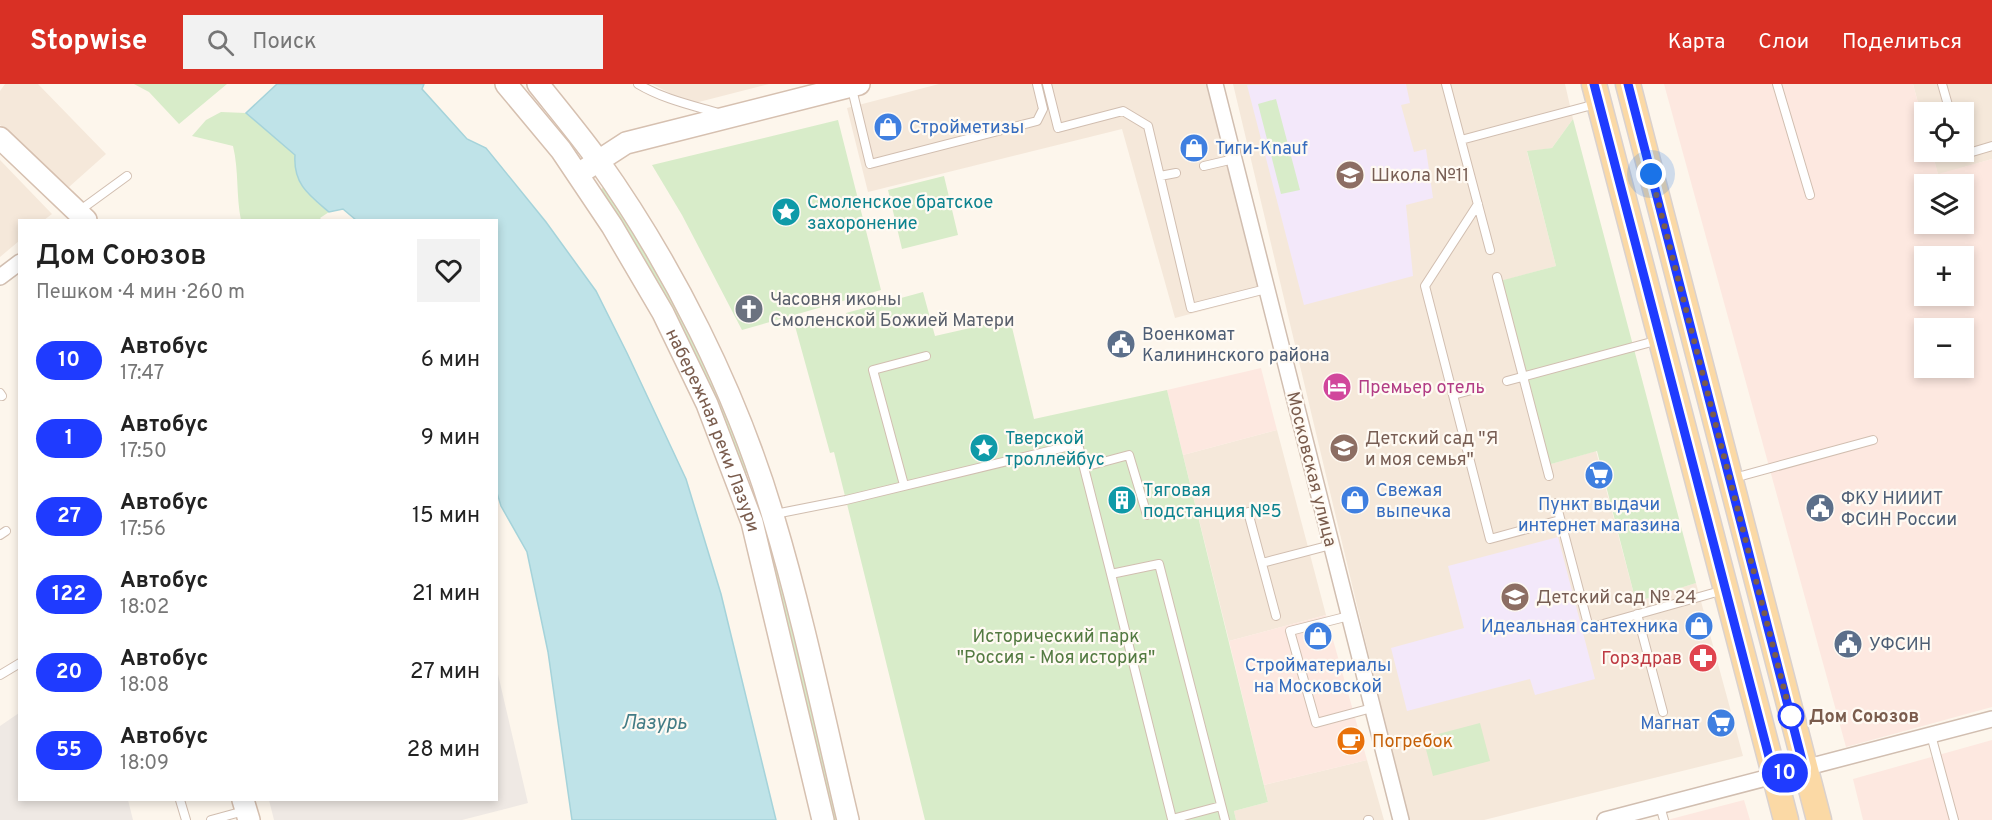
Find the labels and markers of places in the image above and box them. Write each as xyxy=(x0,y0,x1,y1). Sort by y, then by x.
shop icon: Стройметизы xyxy=(872,111,904,143)
place label: Стройметизы xyxy=(909,117,1024,140)
shop icon: Тиги-Knauf xyxy=(1178,132,1210,164)
place label: Тиги-Knauf xyxy=(1215,138,1308,161)
school or university icon: Школа №11 xyxy=(1334,159,1366,191)
place label: Школа №11 xyxy=(1371,165,1469,188)
place label: Смоленское братское захоронение xyxy=(807,192,993,236)
place icon: Смоленское братское захоронение xyxy=(770,196,802,228)
place label: Часовня иконы Смоленской Божией Матери xyxy=(770,289,1015,333)
church icon: Часовня иконы Смоленской Божией Матери xyxy=(733,293,765,325)
place label: Военкомат Калининского района xyxy=(1142,324,1330,368)
public building icon: Военкомат Калининского района xyxy=(1105,328,1137,360)
hotel icon: Премьер отель xyxy=(1321,371,1353,403)
place label: Премьер отель xyxy=(1358,377,1485,400)
place label: Тверской троллейбус xyxy=(1005,428,1105,472)
place label: Детский сад "Я и моя семья" xyxy=(1365,428,1498,472)
place icon: Тверской троллейбус xyxy=(968,432,1000,464)
school or university icon: Детский сад "Я и моя семья" xyxy=(1328,432,1360,464)
supermarket icon: Пункт выдачи интернет магазина xyxy=(1583,459,1615,491)
place label: Тяговая подстанция №5 xyxy=(1143,480,1282,524)
place label: Свежая выпечка xyxy=(1376,480,1451,524)
building icon: Тяговая подстанция №5 xyxy=(1106,484,1138,516)
shop icon: Свежая выпечка xyxy=(1339,484,1371,516)
place label: ФКУ НИИИТ ФСИН России xyxy=(1841,488,1957,532)
public building icon: ФКУ НИИИТ ФСИН России xyxy=(1804,492,1836,524)
place label: Пункт выдачи интернет магазина xyxy=(1518,494,1680,538)
school or university icon: Детский сад № 24 xyxy=(1499,581,1531,613)
place label: Детский сад № 24 xyxy=(1536,587,1697,610)
shop icon: Идеальная сантехника xyxy=(1683,610,1715,642)
place label: Идеальная сантехника xyxy=(1481,616,1678,639)
shop icon: Стройматериалы на Московской xyxy=(1302,620,1334,652)
public building icon: УФСИН xyxy=(1832,628,1864,660)
place label: УФСИН xyxy=(1869,634,1931,657)
pharmacy icon: Горздрав xyxy=(1687,642,1719,674)
place label: Горздрав xyxy=(1601,648,1682,671)
place label: Стройматериалы на Московской xyxy=(1245,655,1391,699)
marker: Дом Союзов xyxy=(1778,703,1804,729)
place label: Дом Союзов xyxy=(1809,706,1919,729)
supermarket icon: Магнат xyxy=(1705,707,1737,739)
place label: Магнат xyxy=(1640,713,1700,736)
cafe icon: Погребок xyxy=(1335,725,1367,757)
place label: Погребок xyxy=(1372,731,1453,754)

